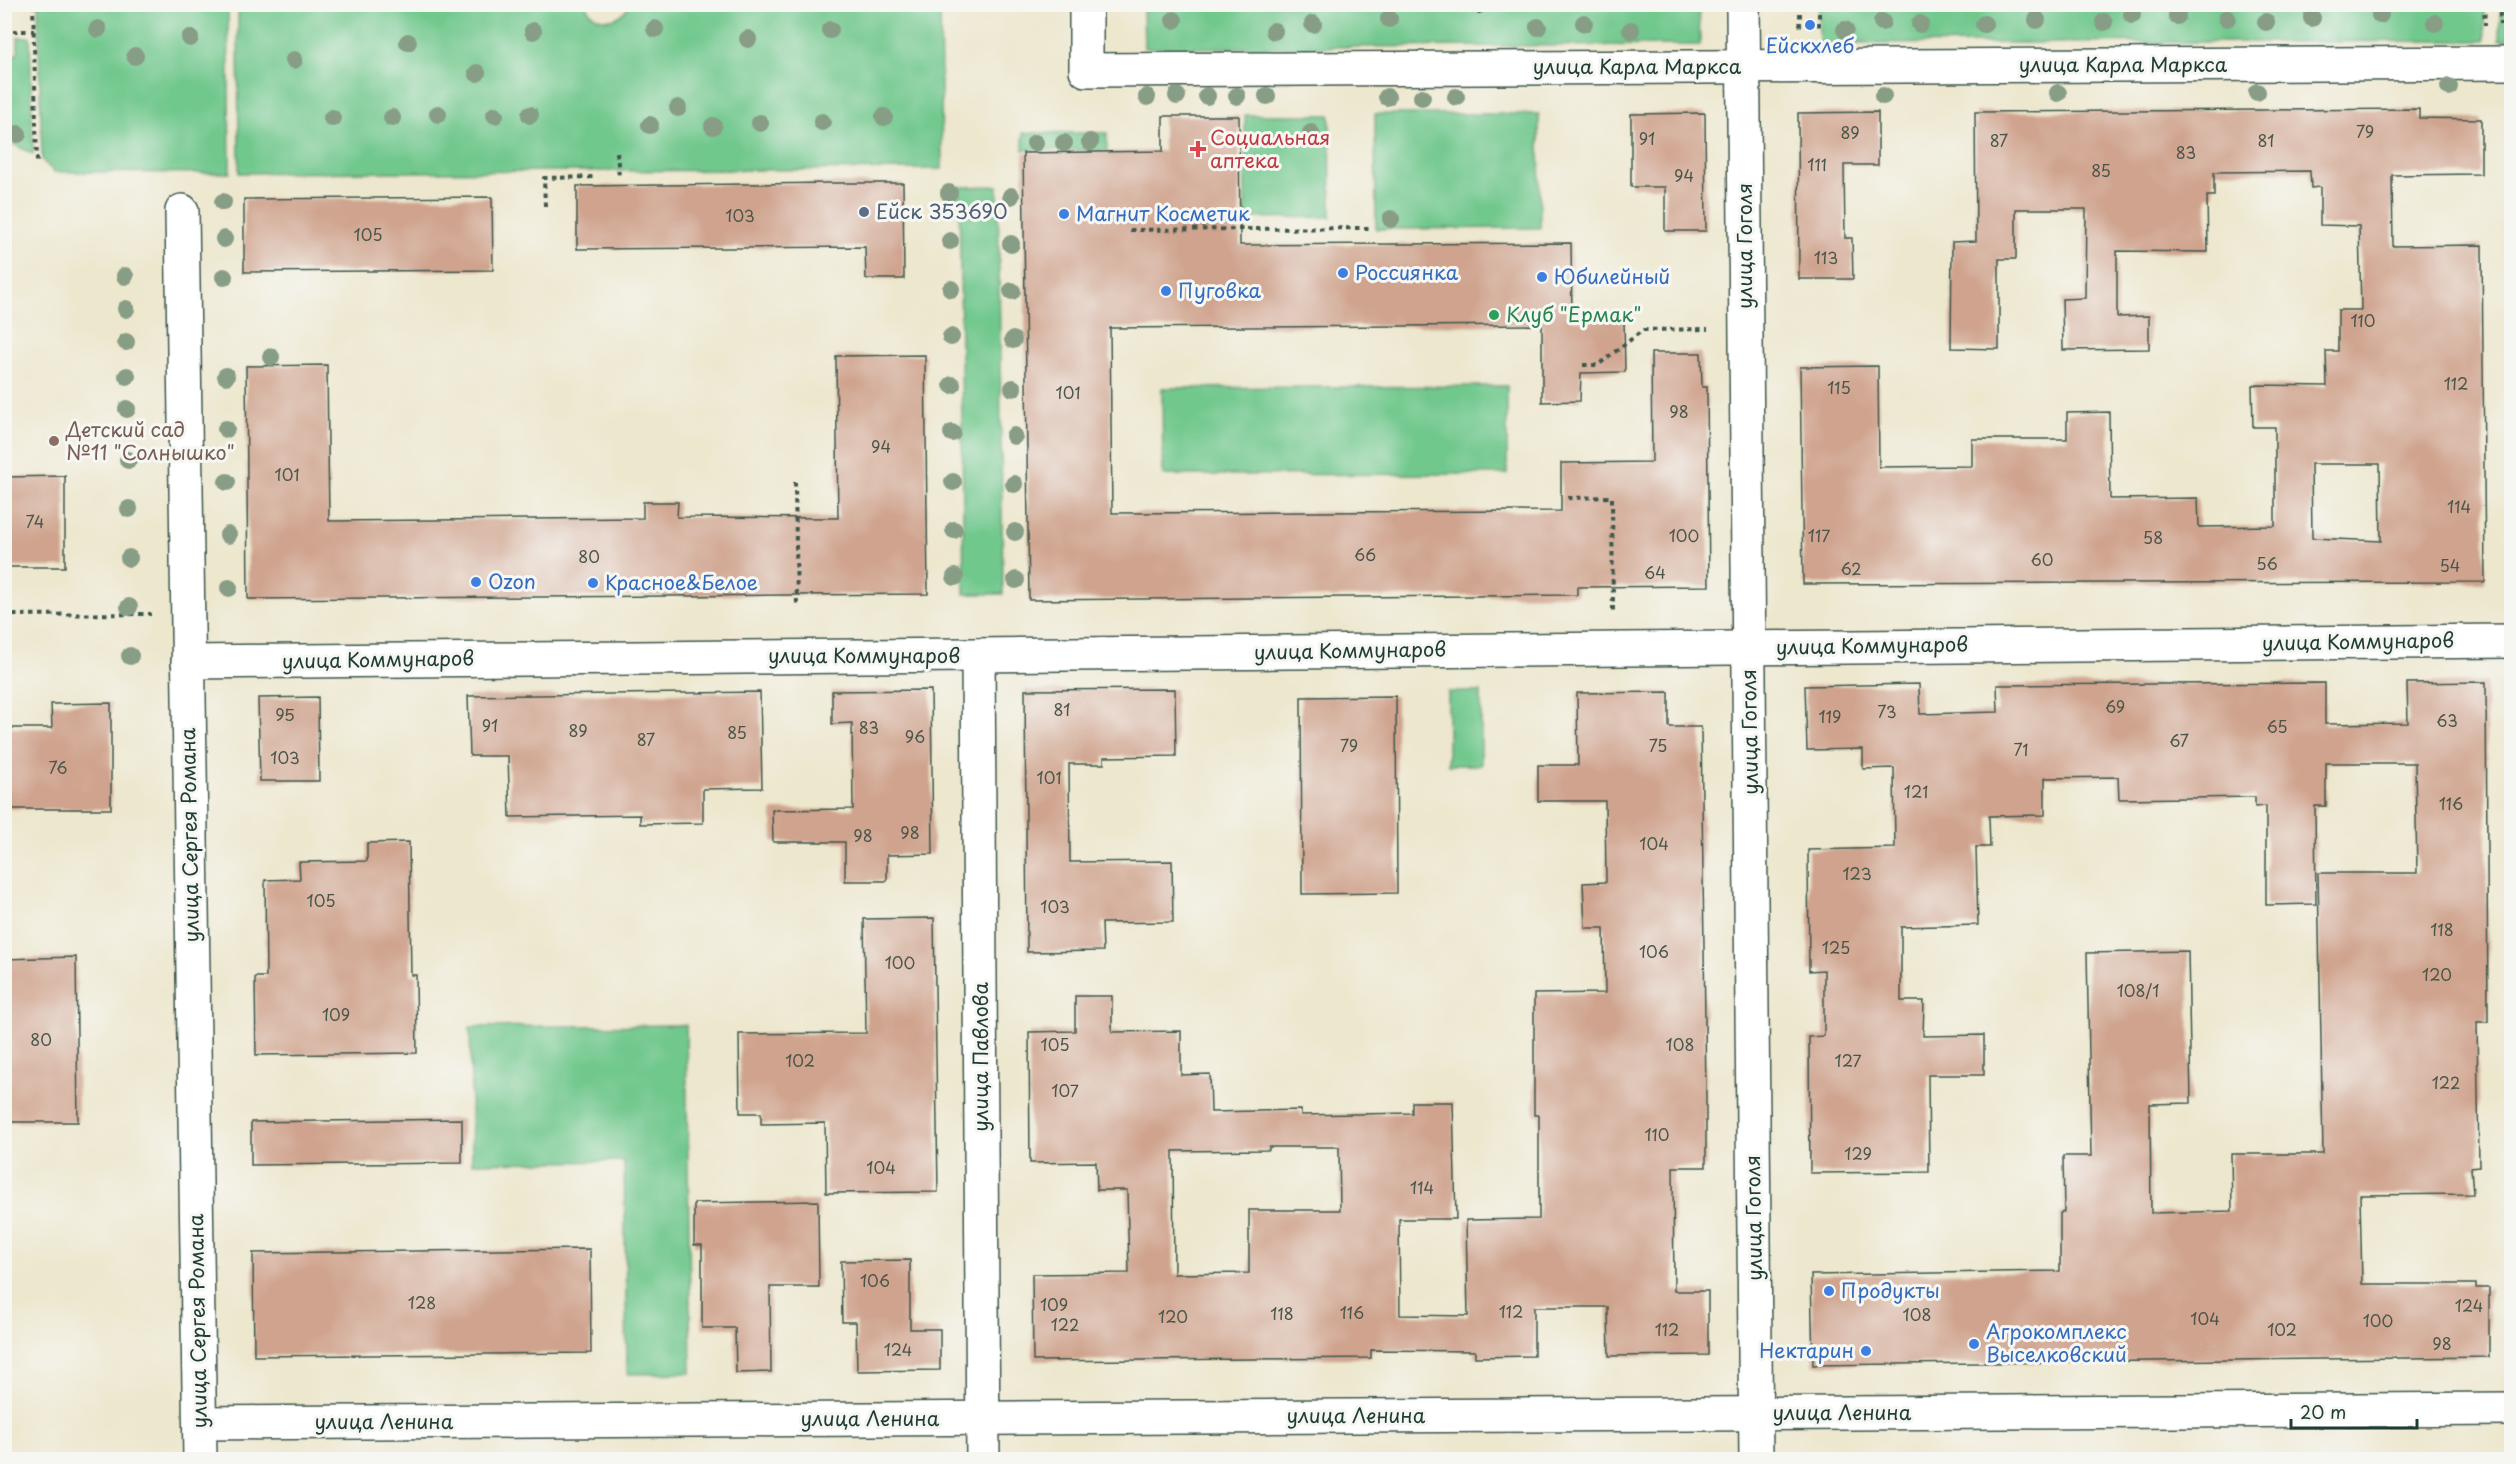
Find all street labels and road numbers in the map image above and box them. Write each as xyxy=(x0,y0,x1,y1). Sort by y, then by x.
street label: улица Карла Маркса xyxy=(2019,49,2228,79)
street label: улица Карла Маркса xyxy=(1533,51,1742,81)
street label: улица Гоголя xyxy=(1729,183,1759,309)
street label: улица Коммунаров xyxy=(2262,624,2454,658)
street label: улица Коммунаров xyxy=(1776,628,1968,662)
street label: улица Коммунаров xyxy=(1254,633,1446,667)
street label: улица Коммунаров xyxy=(768,640,960,670)
street label: улица Коммунаров xyxy=(282,642,474,676)
street label: улица Гоголя xyxy=(1733,669,1765,795)
street label: улица Сергея Романа xyxy=(172,727,206,943)
street label: улица Павлова xyxy=(965,982,995,1132)
street label: улица Гоголя xyxy=(1737,1155,1769,1281)
street label: улица Сергея Романа xyxy=(180,1213,214,1429)
street label: улица Ленина xyxy=(1773,1397,1912,1427)
street label: улица Ленина xyxy=(1287,1400,1426,1430)
street label: улица Ленина xyxy=(801,1403,940,1433)
street label: улица Ленина xyxy=(315,1406,454,1436)

